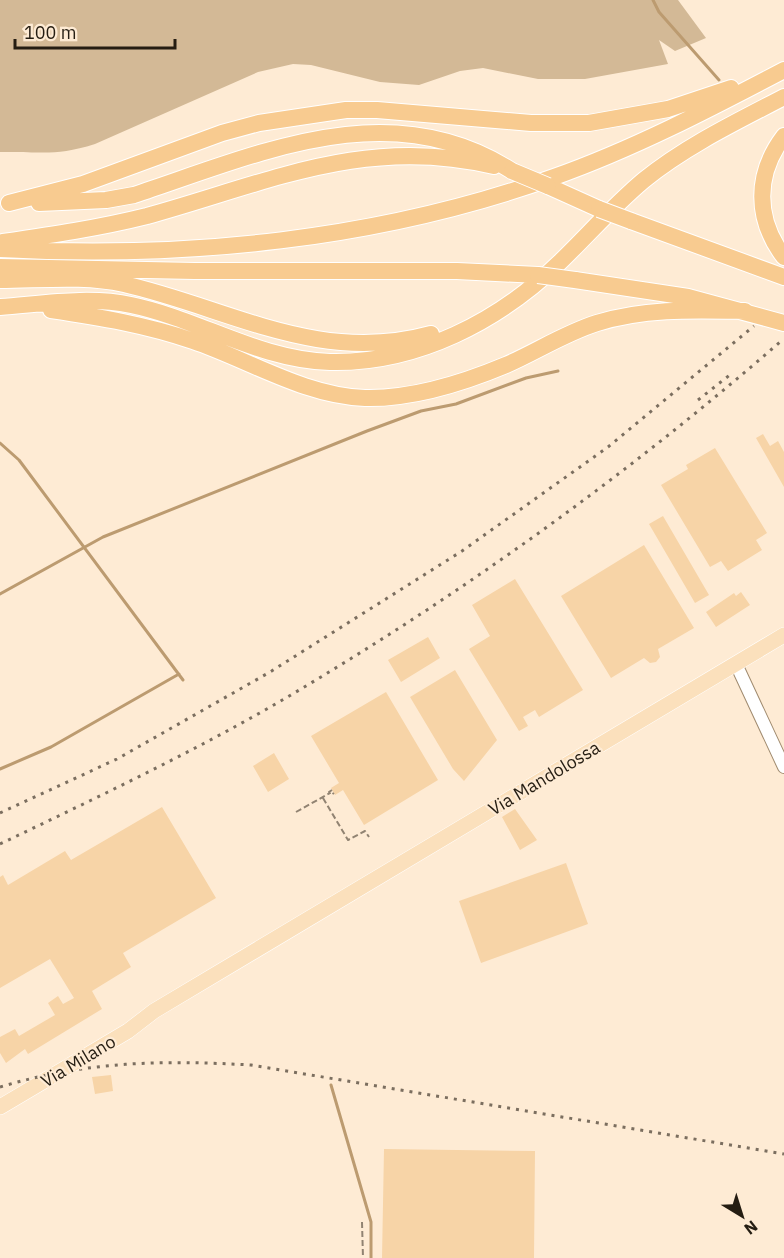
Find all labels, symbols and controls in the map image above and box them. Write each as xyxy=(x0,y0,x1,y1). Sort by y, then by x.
scale bar xyxy=(15,12,176,50)
text: 100 m xyxy=(24,21,76,44)
street label: Via Mandolossa xyxy=(484,735,604,820)
street label: Via Milano xyxy=(36,1030,120,1092)
north arrow xyxy=(712,1186,772,1246)
text: N xyxy=(741,1216,762,1239)

